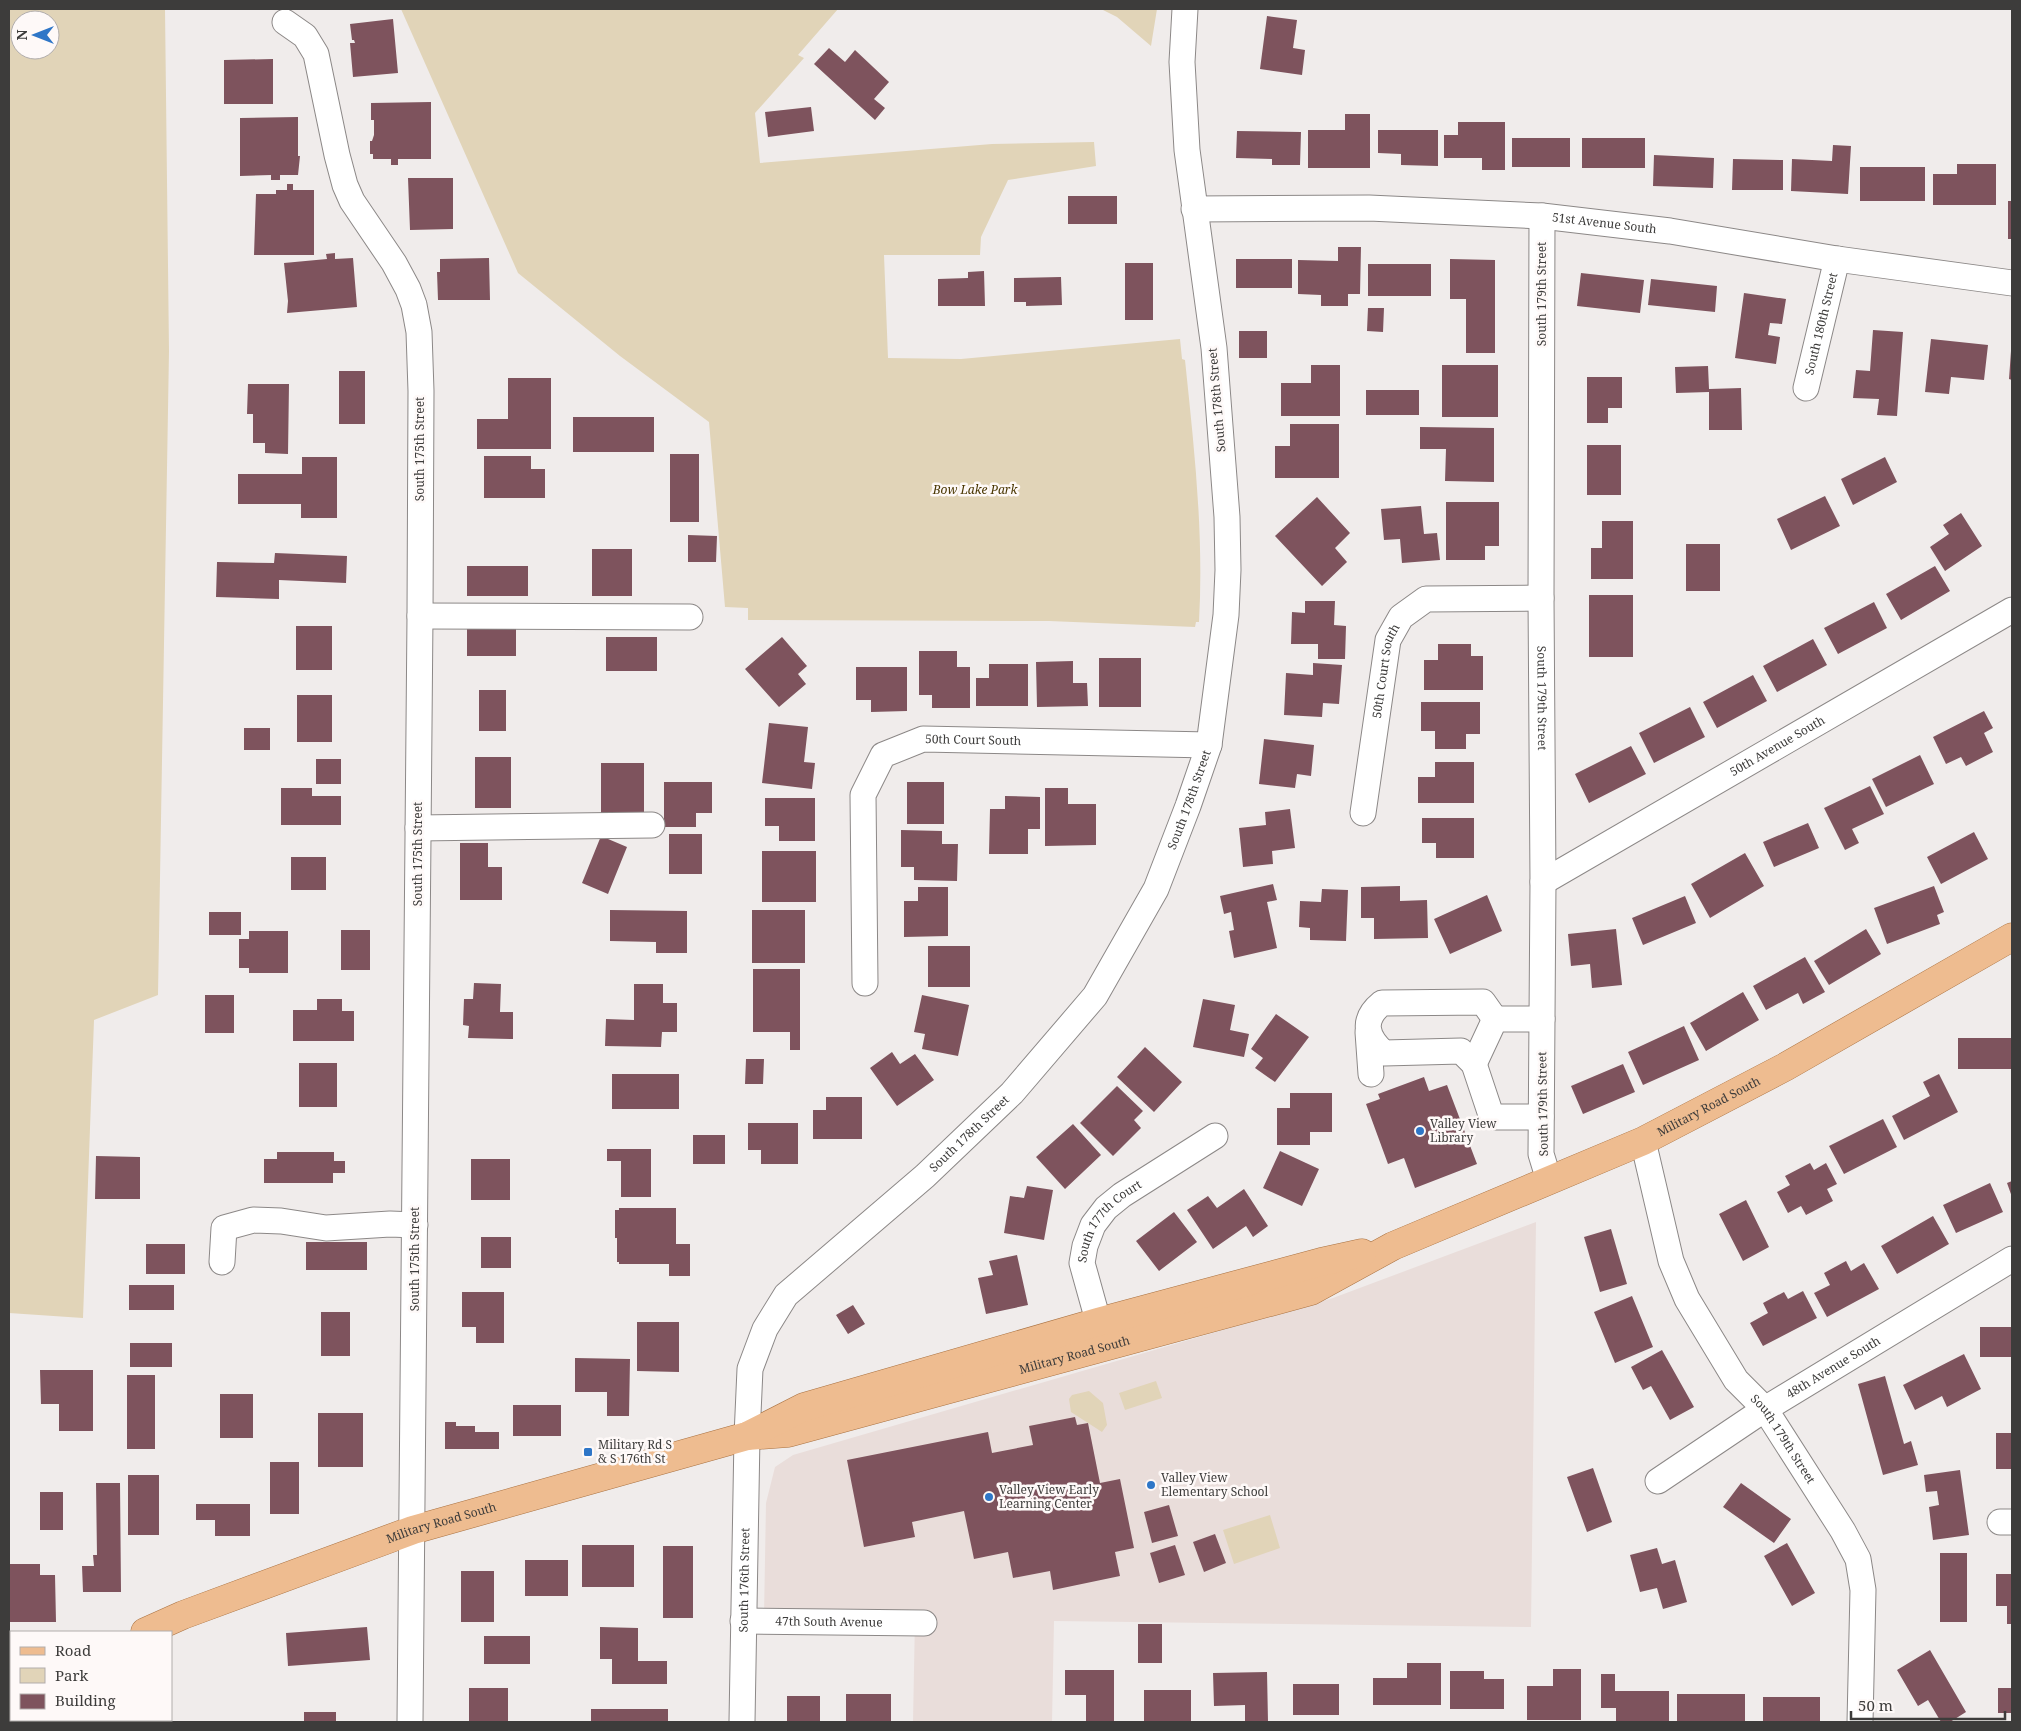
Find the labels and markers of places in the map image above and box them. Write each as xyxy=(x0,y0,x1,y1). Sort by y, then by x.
place label: Valley View Library xyxy=(1430,1115,1497,1146)
marker: Valley View Library xyxy=(1414,1125,1426,1137)
place label: Military Rd S & S 176th St xyxy=(598,1436,672,1467)
marker: Military Rd S & S 176th St xyxy=(582,1446,594,1458)
place label: Valley View Elementary School xyxy=(1161,1469,1269,1500)
marker: Valley View Elementary School xyxy=(1145,1479,1157,1491)
place label: Valley View Early Learning Center xyxy=(999,1481,1099,1512)
marker: Valley View Early Learning Center xyxy=(983,1491,995,1503)

